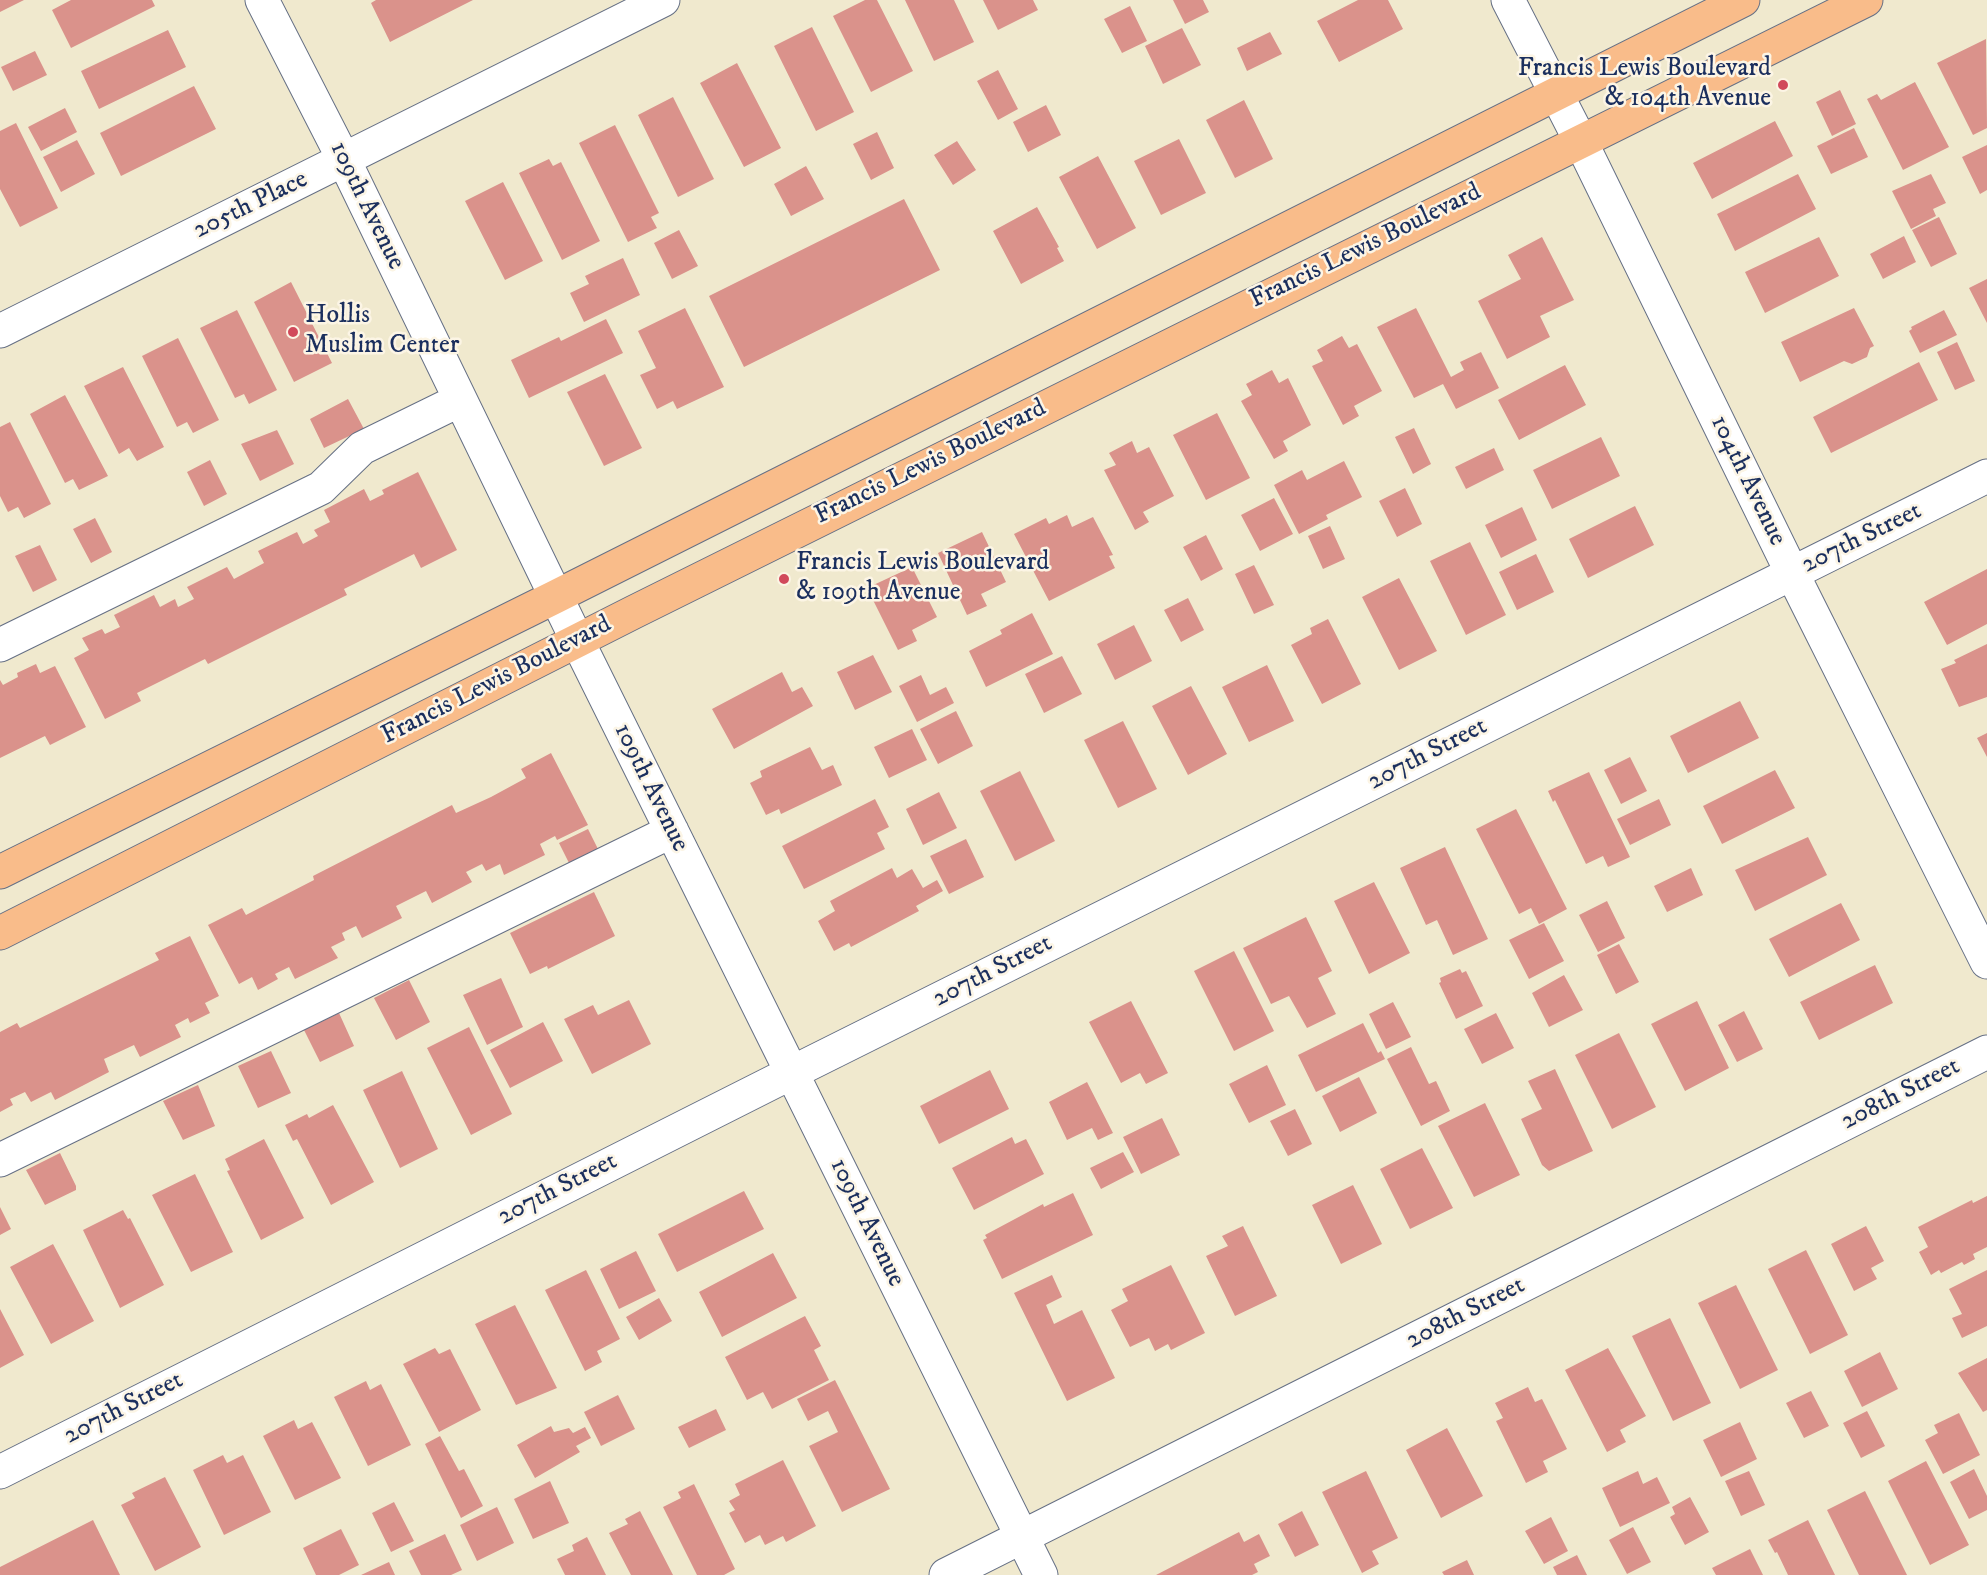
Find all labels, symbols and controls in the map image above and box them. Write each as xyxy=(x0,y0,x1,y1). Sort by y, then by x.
place label: Francis Lewis Boulevard & 104th Avenue xyxy=(1518,54,1771,116)
marker: Francis Lewis Boulevard & 104th Avenue xyxy=(1776,78,1790,92)
street label: 109th Avenue xyxy=(322,137,410,275)
street label: 205th Place xyxy=(189,165,313,247)
street label: Francis Lewis Boulevard xyxy=(1245,177,1487,317)
place label: Hollis Muslim Center xyxy=(305,301,460,362)
marker: Hollis Muslim Center xyxy=(286,325,300,339)
street label: Francis Lewis Boulevard xyxy=(810,393,1052,533)
street label: 104th Avenue xyxy=(1702,411,1792,551)
street label: 207th Street xyxy=(1797,497,1927,581)
place label: Francis Lewis Boulevard & 109th Avenue xyxy=(796,548,1049,610)
marker: Francis Lewis Boulevard & 109th Avenue xyxy=(777,572,791,586)
street label: Francis Lewis Boulevard xyxy=(377,610,617,752)
street label: 207th Street xyxy=(1363,712,1493,798)
street label: 109th Avenue xyxy=(606,719,694,857)
street label: 207th Street xyxy=(928,929,1058,1015)
street label: 208th Street xyxy=(1837,1052,1965,1138)
street label: 207th Street xyxy=(493,1147,623,1233)
street label: 109th Avenue xyxy=(822,1154,910,1292)
street label: 208th Street xyxy=(1402,1271,1530,1357)
street label: 207th Street xyxy=(59,1366,189,1452)

